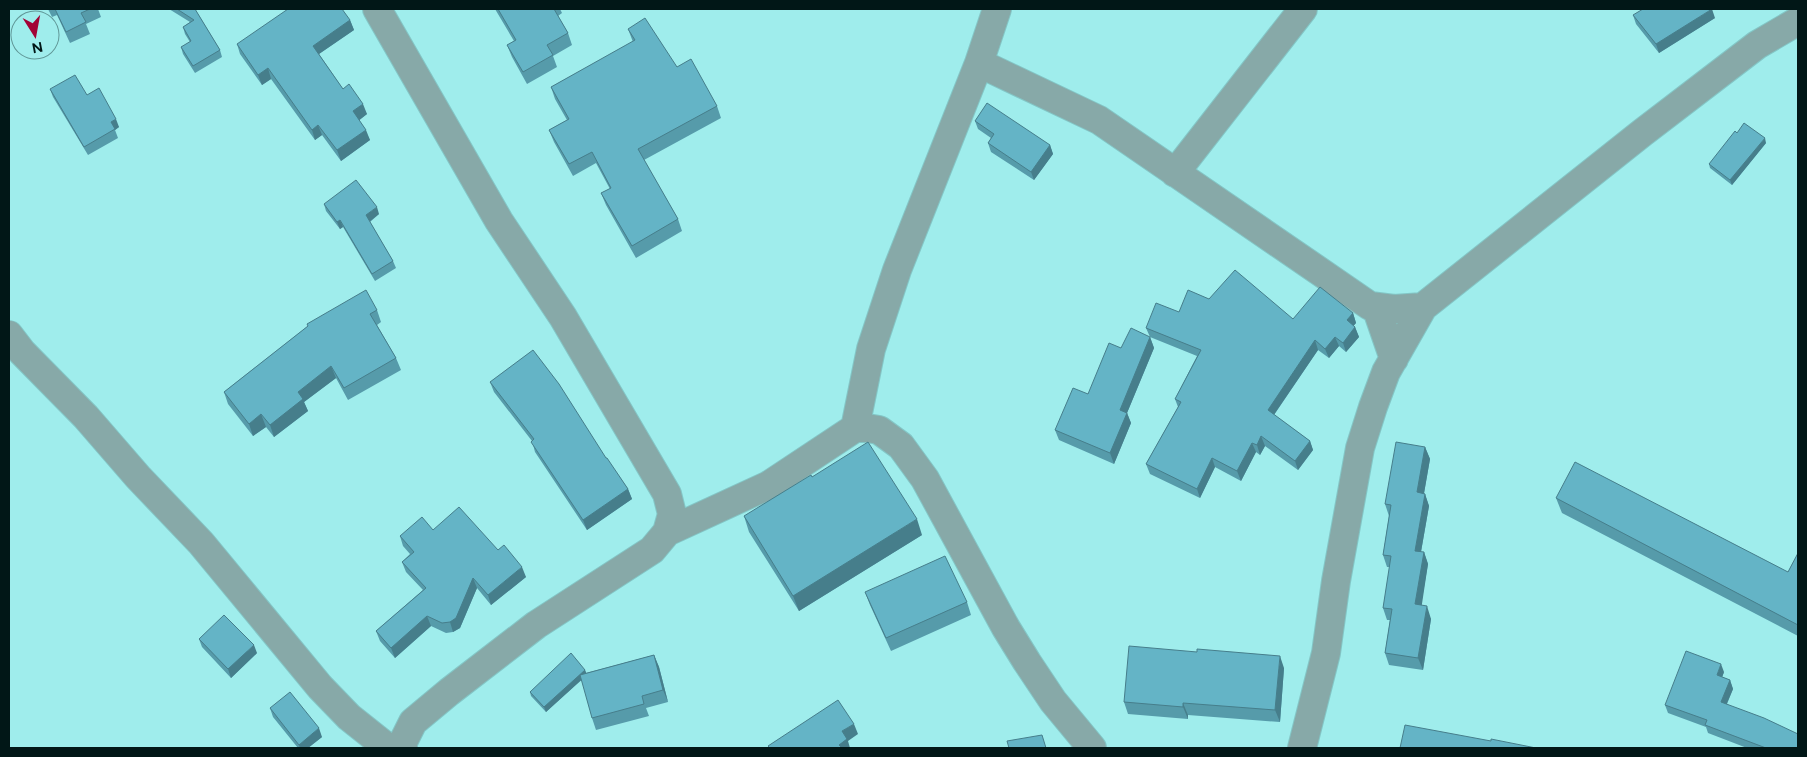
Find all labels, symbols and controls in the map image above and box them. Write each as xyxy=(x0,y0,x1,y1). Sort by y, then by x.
north arrow xyxy=(10,10,60,60)
text: N xyxy=(30,38,44,57)

